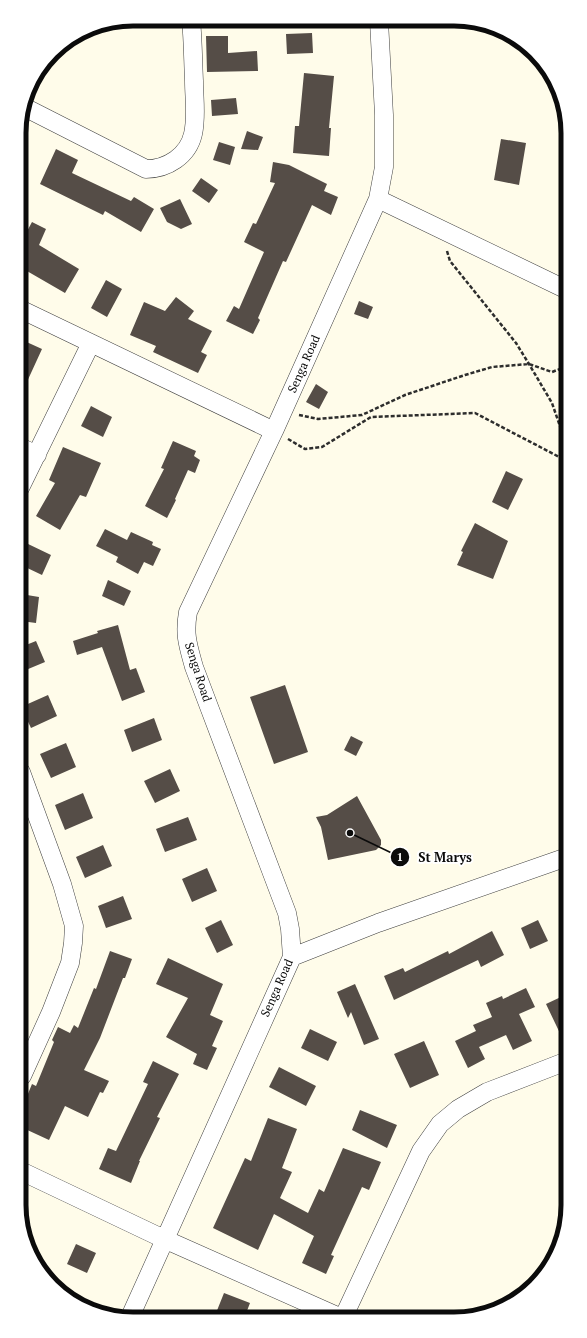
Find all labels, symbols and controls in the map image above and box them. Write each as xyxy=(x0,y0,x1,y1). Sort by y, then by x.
street label: Senga Road xyxy=(284,332,323,395)
street label: Senga Road xyxy=(182,640,215,704)
callout: St Marys xyxy=(390,845,480,870)
text: St Marys xyxy=(418,848,472,866)
text: 1 xyxy=(397,849,403,864)
street label: Senga Road xyxy=(257,956,296,1019)

